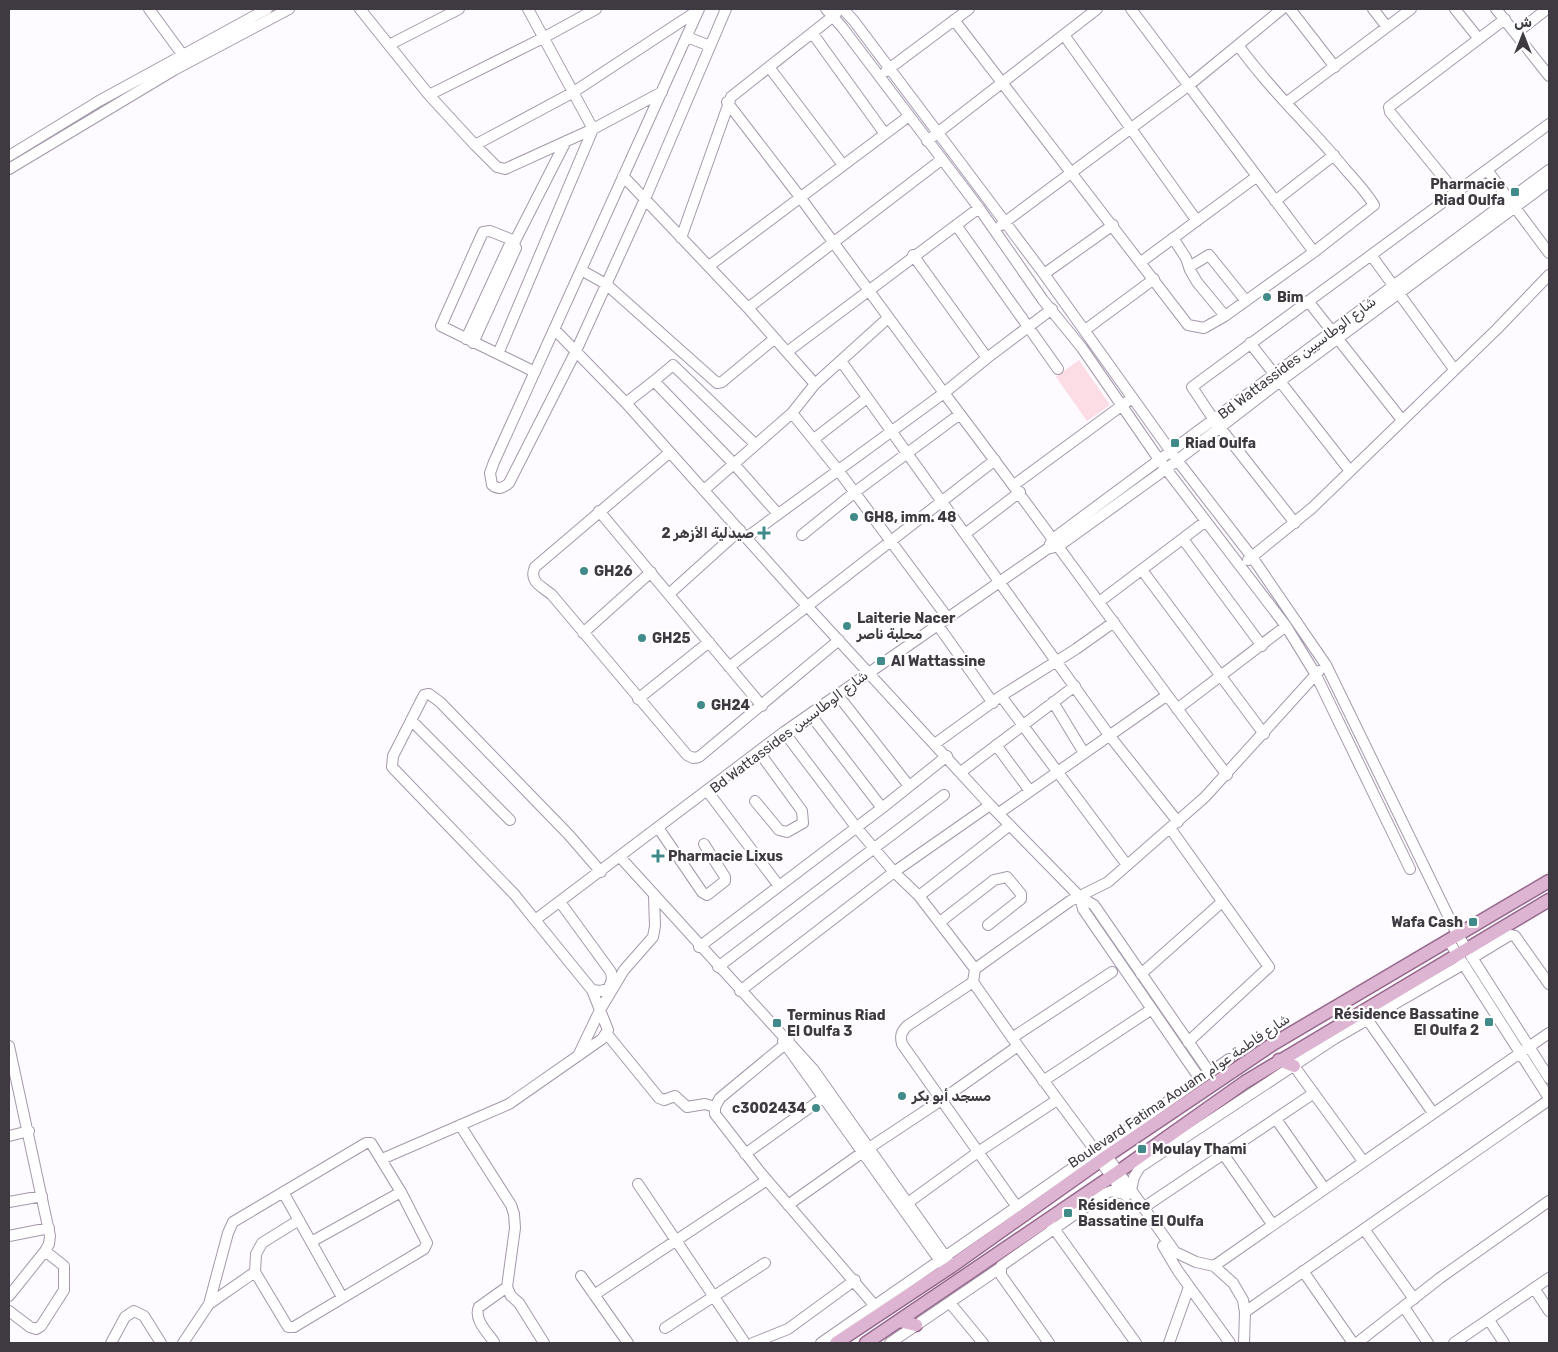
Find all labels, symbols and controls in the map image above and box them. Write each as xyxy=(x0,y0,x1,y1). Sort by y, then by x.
north arrow xyxy=(1498,10,1548,60)
text: ش xyxy=(1514,14,1532,31)
place label: Pharmacie Riad Oulfa xyxy=(1430,176,1505,209)
marker: Pharmacie Riad Oulfa xyxy=(1509,186,1521,198)
place label: Bim xyxy=(1277,289,1304,306)
marker: Bim xyxy=(1261,291,1273,303)
street label: Bd Wattassides شارع الوطاسيين xyxy=(1215,293,1381,425)
place label: Riad Oulfa xyxy=(1185,435,1256,452)
marker: Riad Oulfa xyxy=(1169,437,1181,449)
place label: GH8, imm. 48 xyxy=(864,509,956,526)
marker: GH8, imm. 48 xyxy=(848,511,860,523)
place label: صيدلية الأزهر 2 xyxy=(662,525,754,542)
marker: صيدلية الأزهر 2 xyxy=(758,527,770,539)
place label: GH26 xyxy=(594,563,633,580)
marker: GH26 xyxy=(578,565,590,577)
place label: Laiterie Nacer محلبة ناصر xyxy=(856,610,956,643)
marker: Laiterie Nacer محلبة ناصر xyxy=(841,620,853,632)
place label: GH25 xyxy=(652,630,691,647)
marker: GH25 xyxy=(636,632,648,644)
place label: Al Wattassine xyxy=(891,653,986,670)
marker: Al Wattassine xyxy=(875,655,887,667)
street label: Bd Wattassides شارع الوطاسيين xyxy=(707,667,873,799)
place label: GH24 xyxy=(711,697,751,714)
marker: GH24 xyxy=(695,699,707,711)
place label: Pharmacie Lixus xyxy=(668,848,783,865)
marker: Pharmacie Lixus xyxy=(652,850,664,862)
place label: Wafa Cash xyxy=(1391,914,1463,931)
marker: Wafa Cash xyxy=(1467,916,1479,928)
place label: Résidence Bassatine El Oulfa 2 xyxy=(1334,1006,1479,1039)
place label: Terminus Riad El Oulfa 3 xyxy=(787,1007,886,1040)
street label: Boulevard Fatima Aouam شارع فاطمة عوام xyxy=(1065,1010,1294,1173)
marker: Résidence Bassatine El Oulfa 2 xyxy=(1483,1016,1495,1028)
marker: Terminus Riad El Oulfa 3 xyxy=(771,1017,783,1029)
place label: مسجد أبو بكر xyxy=(911,1088,991,1105)
marker: مسجد أبو بكر xyxy=(896,1090,908,1102)
place label: c3002434 xyxy=(732,1100,806,1117)
marker: c3002434 xyxy=(810,1102,822,1114)
place label: Moulay Thami xyxy=(1152,1141,1247,1158)
marker: Moulay Thami xyxy=(1136,1143,1148,1155)
place label: Résidence Bassatine El Oulfa xyxy=(1078,1197,1204,1230)
marker: Résidence Bassatine El Oulfa xyxy=(1062,1207,1074,1219)

